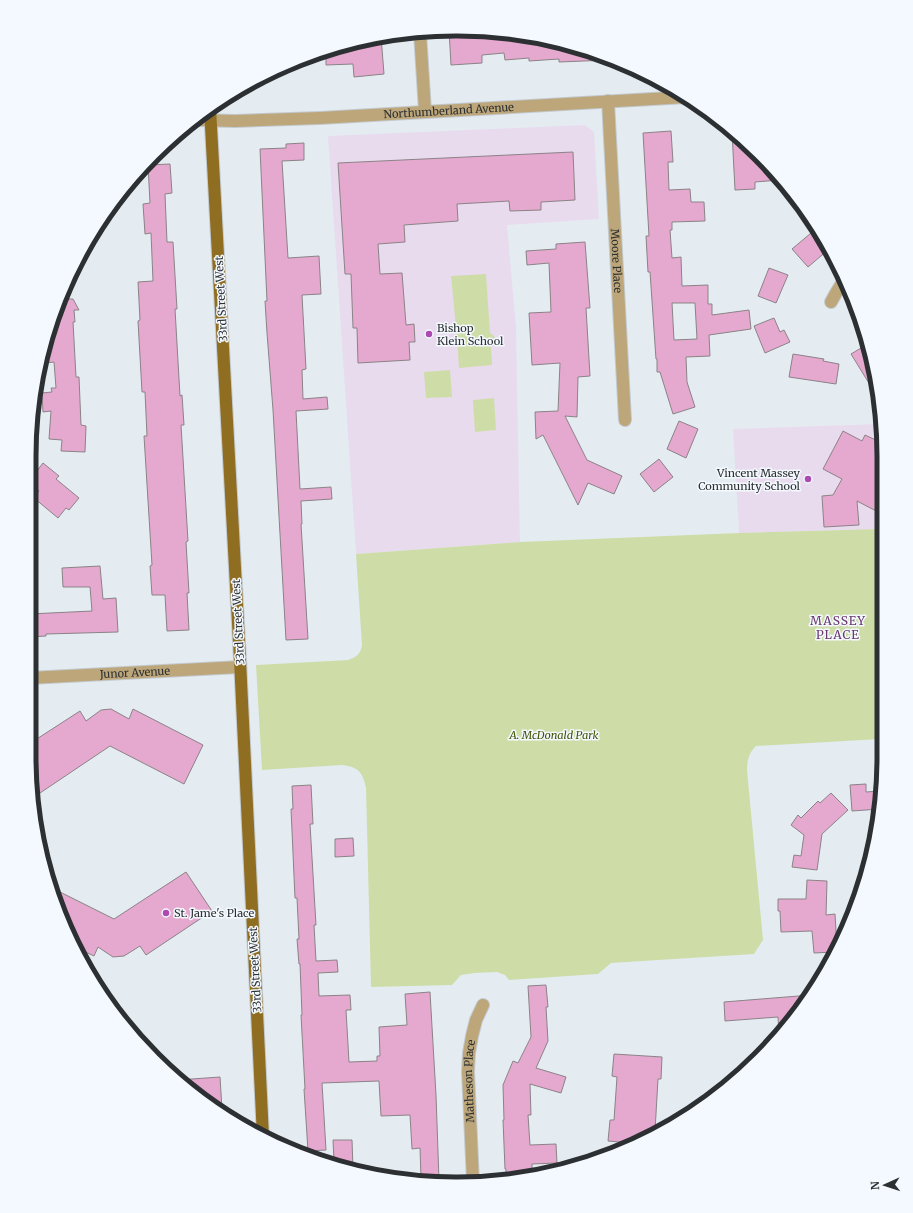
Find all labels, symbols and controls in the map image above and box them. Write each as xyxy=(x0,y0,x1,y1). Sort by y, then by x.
street label: Northumberland Avenue xyxy=(383,100,515,121)
street label: Moore Place xyxy=(608,228,625,294)
street label: 33rd Street West xyxy=(212,255,230,342)
place label: Bishop Klein School xyxy=(437,321,504,348)
marker: Bishop Klein School xyxy=(424,329,434,339)
place label: Vincent Massey Community School xyxy=(698,466,801,493)
marker: Vincent Massey Community School xyxy=(803,474,813,484)
street label: 33rd Street West xyxy=(229,578,247,665)
district label: MASSEY PLACE xyxy=(810,613,866,642)
street label: Junor Avenue xyxy=(98,664,171,681)
park label: A. McDonald Park xyxy=(508,728,599,742)
place label: St. Jame's Place xyxy=(174,906,255,920)
marker: St. Jame's Place xyxy=(161,908,171,918)
street label: 33rd Street West xyxy=(246,926,264,1013)
street label: Matheson Place xyxy=(461,1038,478,1123)
north arrow xyxy=(865,1165,905,1205)
text: N xyxy=(868,1181,882,1190)

